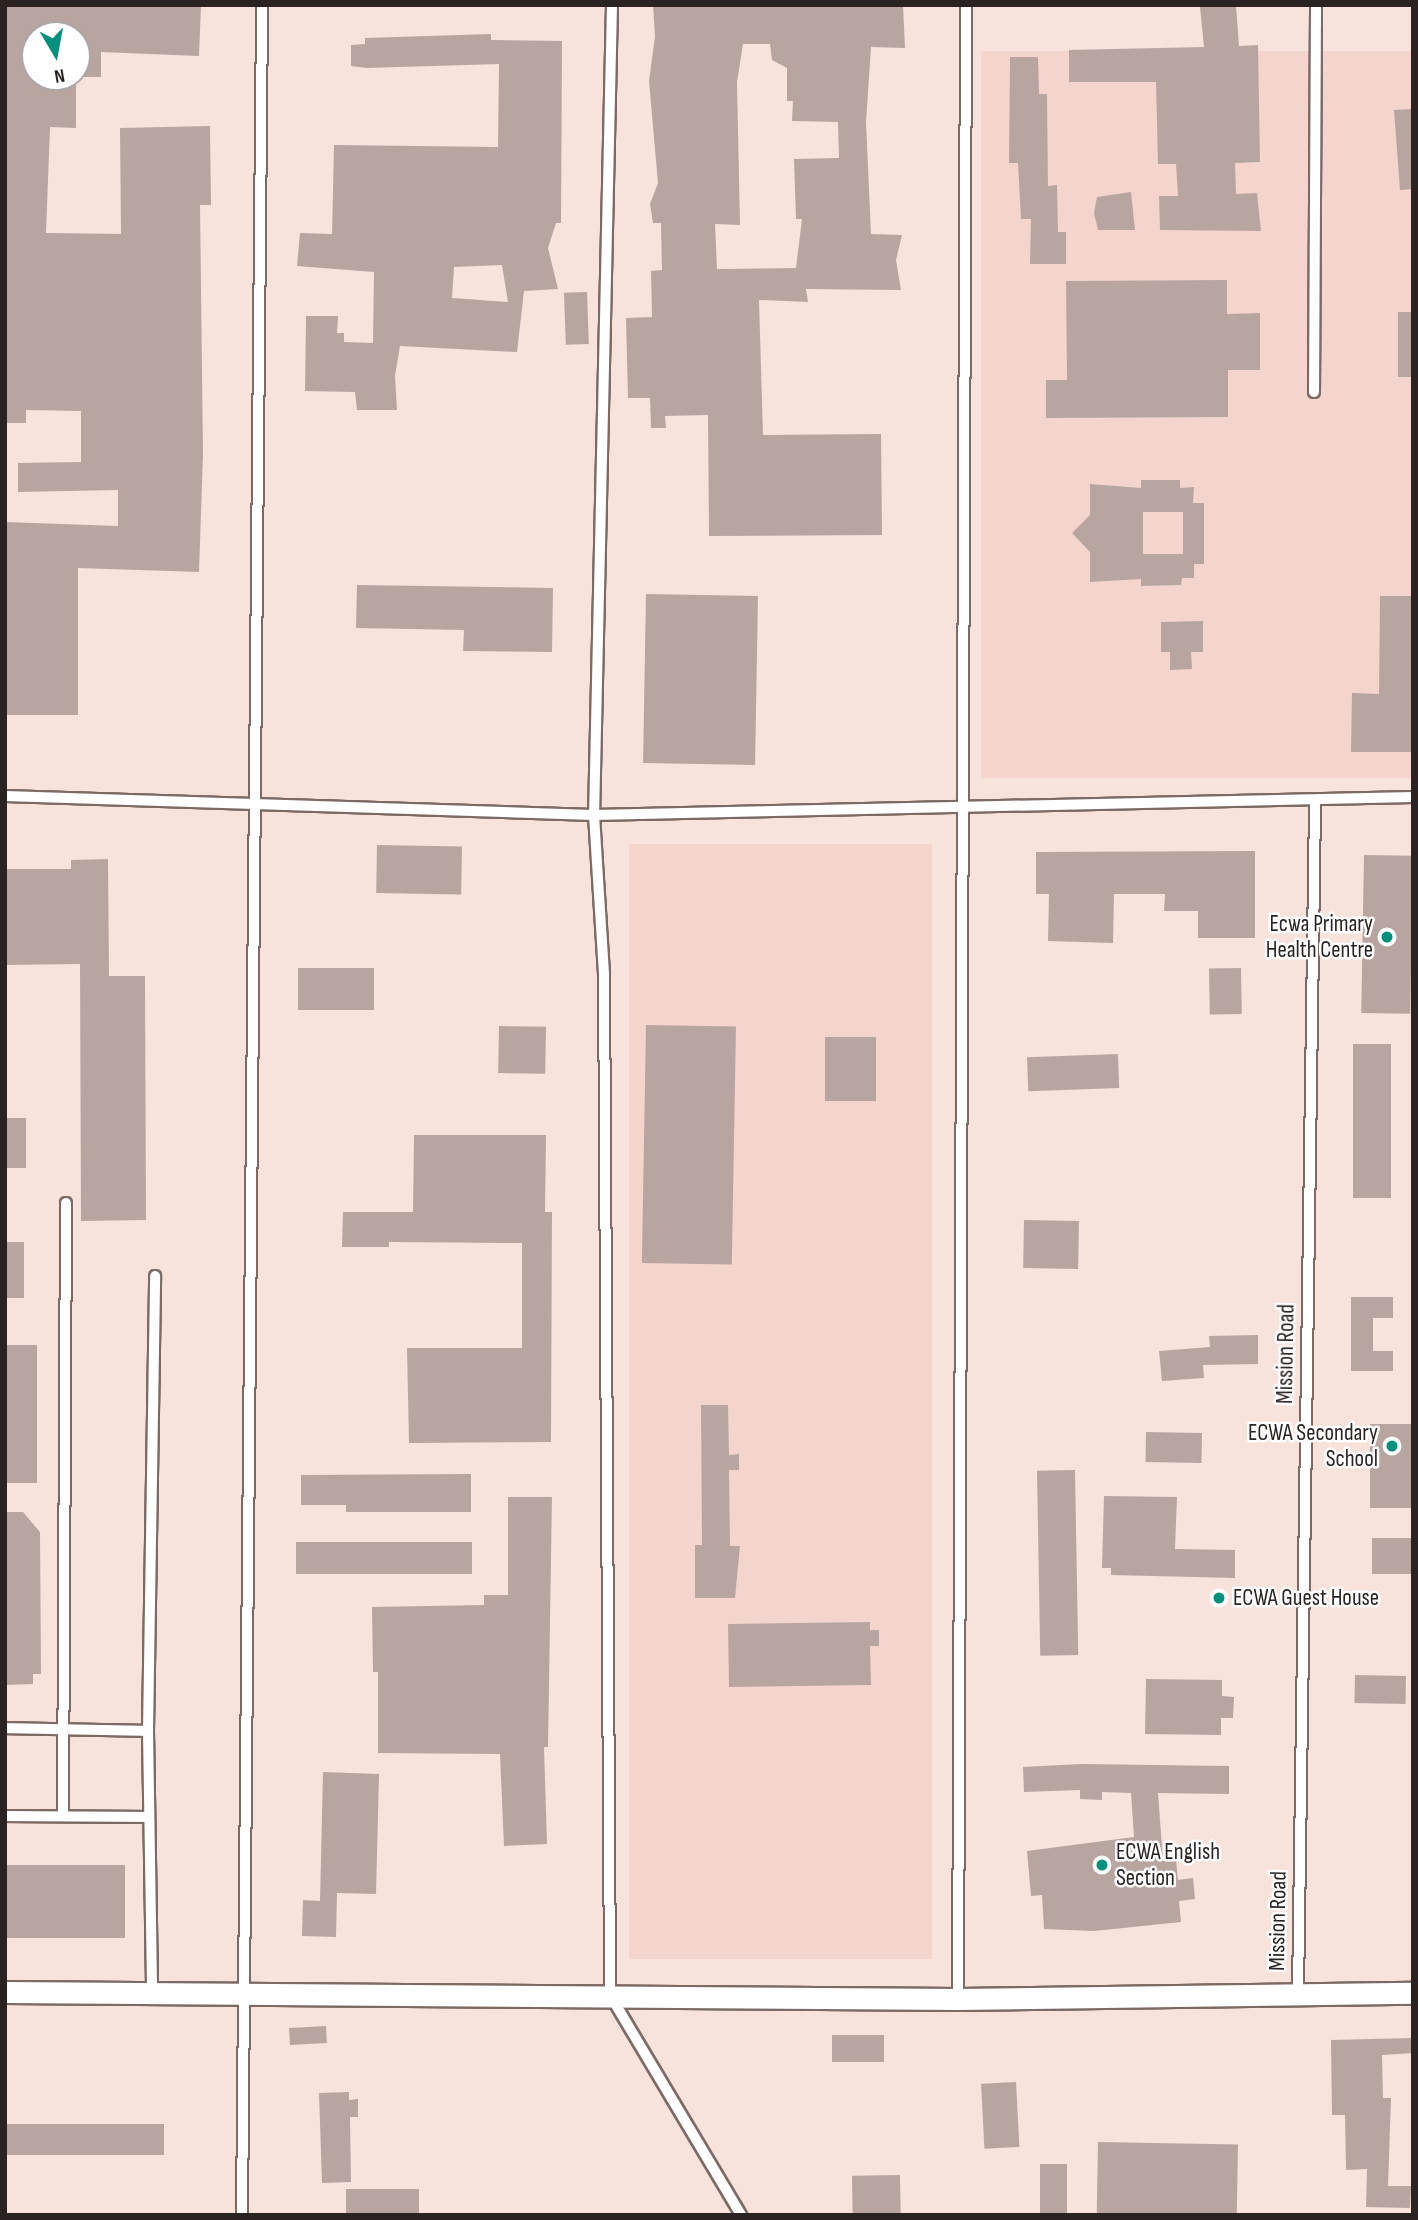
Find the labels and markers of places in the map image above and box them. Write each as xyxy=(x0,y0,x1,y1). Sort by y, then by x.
place label: Ecwa Primary Health Centre xyxy=(1266,910,1373,964)
marker: Ecwa Primary Health Centre xyxy=(1379,929,1395,945)
place label: ECWA Secondary School xyxy=(1248,1419,1378,1473)
marker: ECWA Secondary School xyxy=(1384,1438,1400,1454)
place label: ECWA Guest House xyxy=(1233,1584,1379,1612)
marker: ECWA Guest House xyxy=(1211,1590,1227,1606)
place label: ECWA English Section xyxy=(1116,1838,1220,1892)
marker: ECWA English Section xyxy=(1094,1857,1110,1873)

